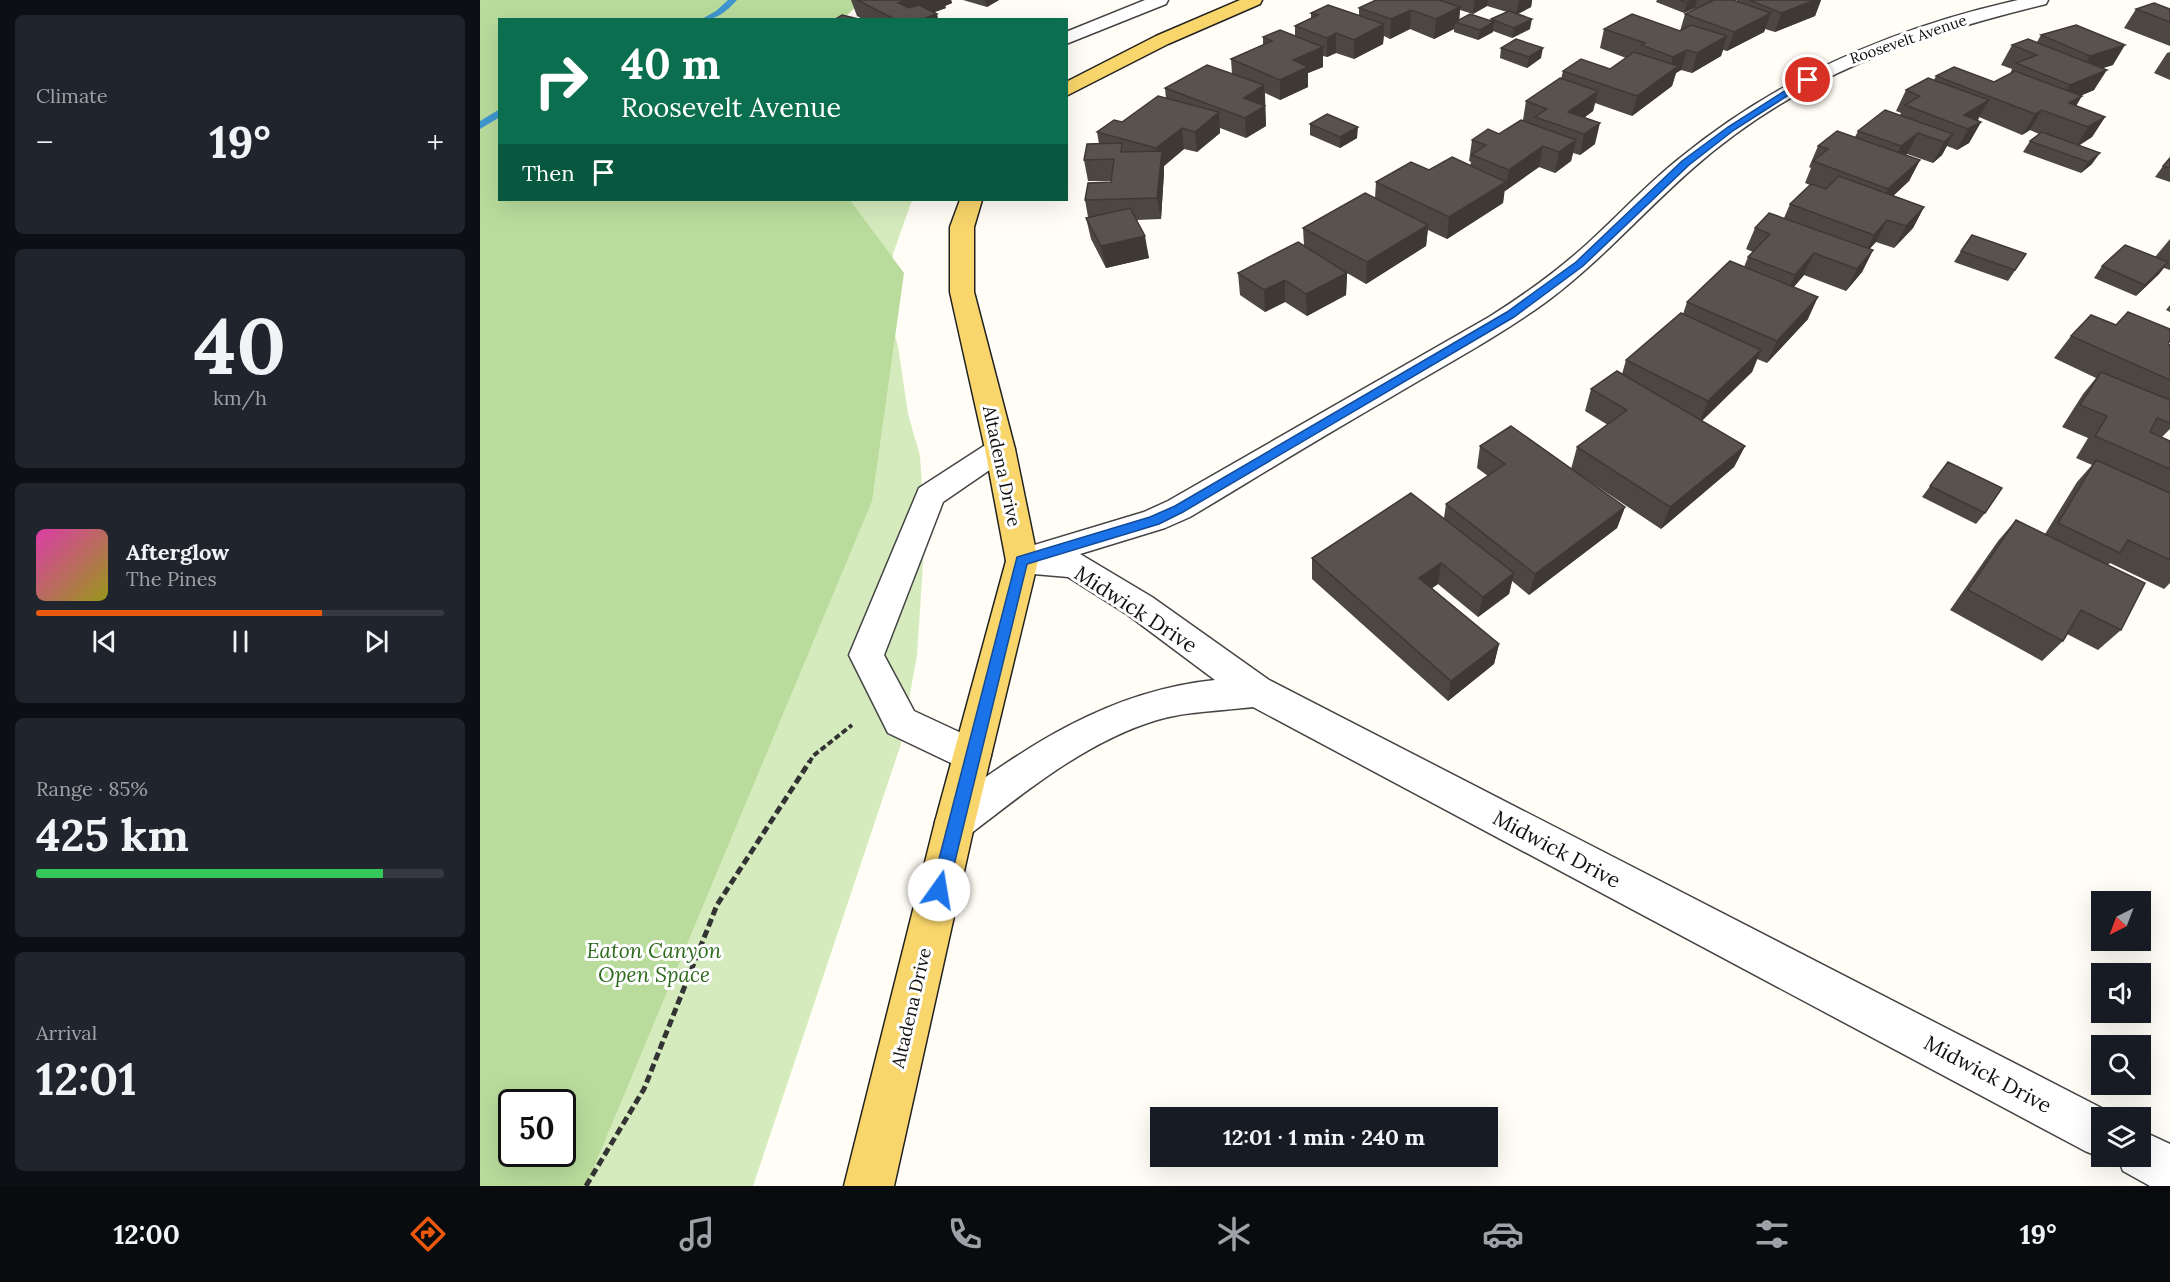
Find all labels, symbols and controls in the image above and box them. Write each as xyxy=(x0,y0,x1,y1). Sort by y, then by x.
street label: Roosevelt Avenue xyxy=(1847,10,1969,68)
text: 40 m xyxy=(621,37,720,91)
icon: right xyxy=(522,42,600,120)
pin xyxy=(1782,54,1833,105)
icon: arrive xyxy=(1791,63,1824,96)
text: Climate xyxy=(36,83,108,108)
text: Roosevelt Avenue xyxy=(621,90,841,124)
text: 19° xyxy=(209,113,271,170)
text: − xyxy=(36,121,54,163)
text: + xyxy=(426,121,444,163)
icon: arrive xyxy=(587,156,620,189)
text: Then xyxy=(522,159,575,187)
text: 40 xyxy=(194,296,286,395)
text: km/h xyxy=(213,385,267,410)
street label: Altadena Drive xyxy=(978,403,1026,529)
text: Afterglow xyxy=(126,538,229,566)
street label: Midwick Drive xyxy=(1070,559,1202,659)
text: The Pines xyxy=(126,566,217,591)
icon: previous xyxy=(88,625,121,658)
icon: pause xyxy=(224,625,257,658)
icon: next xyxy=(360,625,393,658)
text: Range · 85% xyxy=(36,776,148,801)
street label: Midwick Drive xyxy=(1488,804,1626,894)
text: 425 km xyxy=(36,806,189,863)
position arrow xyxy=(907,858,971,922)
north arrow xyxy=(2091,891,2151,951)
map controls xyxy=(2091,891,2151,1167)
park label: Eaton Canyon Open Space xyxy=(586,937,722,988)
street label: Altadena Drive xyxy=(886,945,936,1071)
button: sound xyxy=(2091,963,2151,1023)
text: Arrival xyxy=(36,1020,97,1045)
street label: Midwick Drive xyxy=(1919,1029,2057,1119)
button: search xyxy=(2091,1035,2151,1095)
text: 12:01 xyxy=(36,1050,136,1107)
speed limit sign: 50 xyxy=(498,1089,576,1167)
button: layers xyxy=(2091,1107,2151,1167)
text: 12:01 · 1 min · 240 m xyxy=(1223,1123,1425,1151)
icon: directions xyxy=(407,1213,449,1255)
icon: music xyxy=(676,1213,718,1255)
icon: phone xyxy=(944,1213,986,1255)
icon: climate xyxy=(1213,1213,1255,1255)
icon: car xyxy=(1482,1213,1524,1255)
icon: filters xyxy=(1751,1213,1793,1255)
text: 12:00 xyxy=(113,1217,180,1251)
text: 19° xyxy=(2020,1217,2056,1251)

